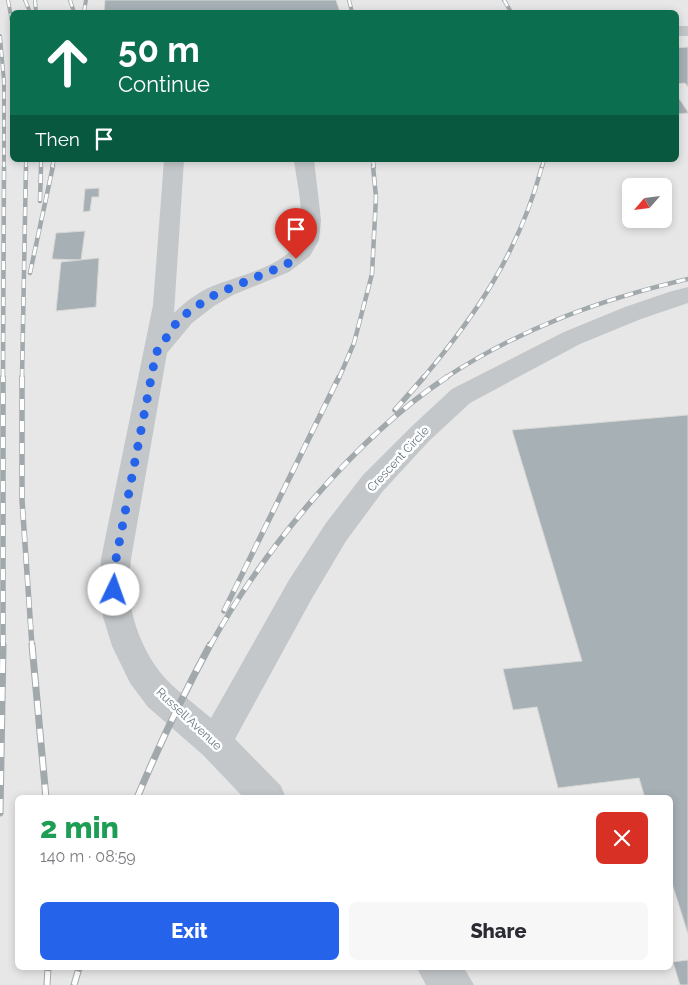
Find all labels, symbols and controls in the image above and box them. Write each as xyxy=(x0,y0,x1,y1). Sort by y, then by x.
text: 50 m xyxy=(118,29,200,70)
icon: ahead xyxy=(35,30,100,95)
text: Continue xyxy=(118,71,210,97)
icon: arrive xyxy=(90,125,118,153)
text: Then xyxy=(35,128,80,150)
north arrow xyxy=(622,178,672,228)
map controls xyxy=(622,178,672,228)
pin xyxy=(275,208,317,259)
icon: arrive xyxy=(282,215,310,243)
street label: Crescent Circle xyxy=(364,423,432,495)
position arrow xyxy=(87,563,139,615)
street label: Russell Avenue xyxy=(153,685,225,753)
text: 2 min xyxy=(40,810,119,845)
button: close xyxy=(596,812,648,864)
text: 140 m · 08:59 xyxy=(40,847,136,866)
button: Exit xyxy=(40,902,339,960)
button: Share xyxy=(349,902,648,960)

